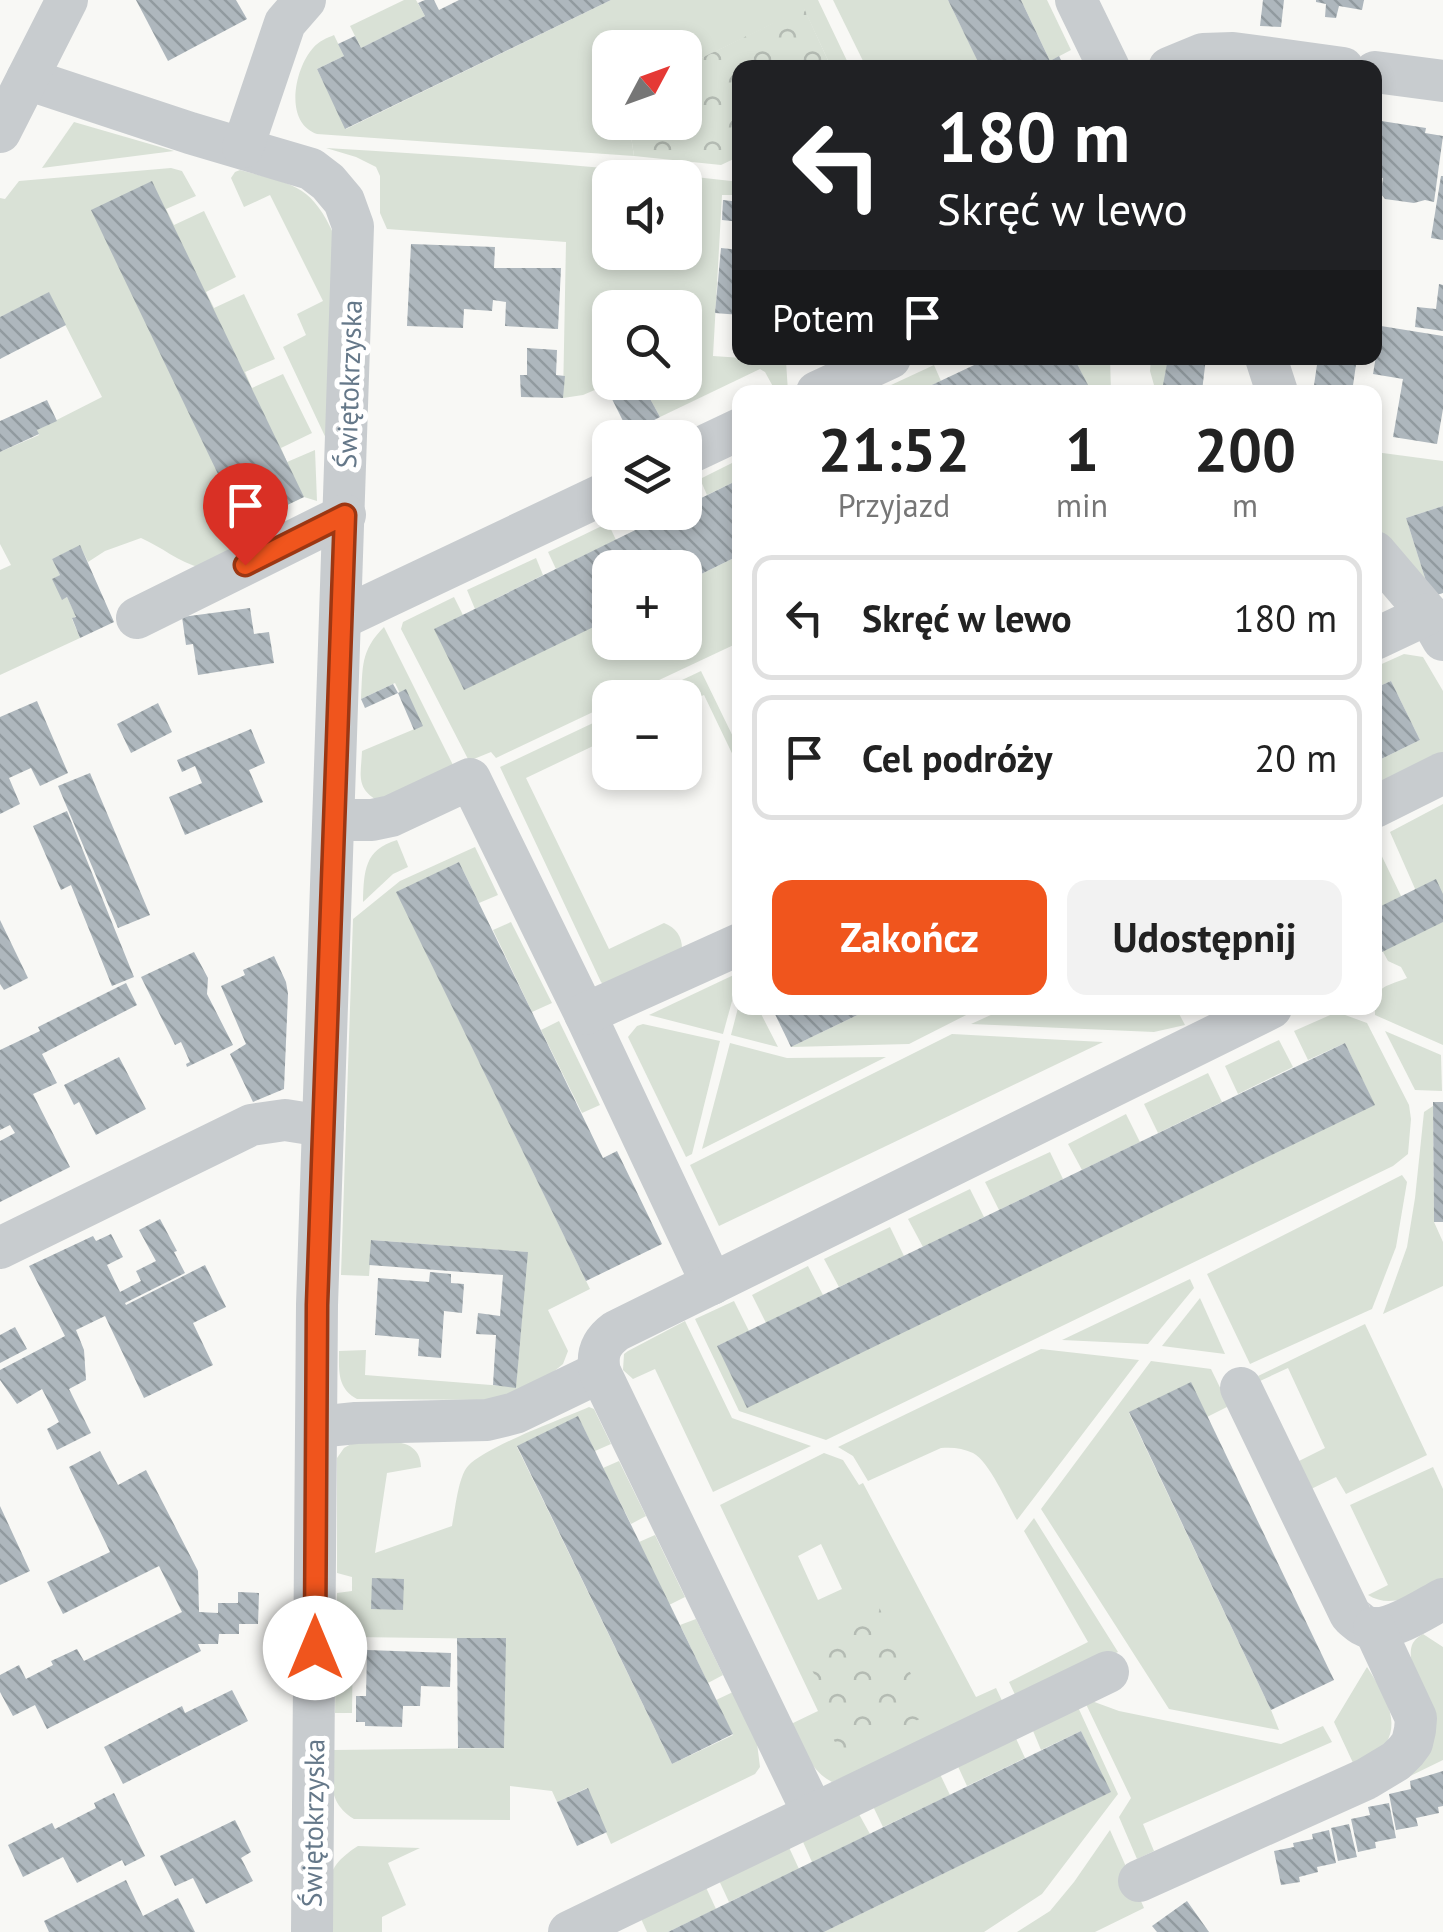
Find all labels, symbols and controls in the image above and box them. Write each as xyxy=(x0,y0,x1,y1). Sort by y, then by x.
north arrow xyxy=(592,30,702,140)
map controls xyxy=(592,30,702,790)
text: 180 m xyxy=(937,91,1130,181)
icon: left xyxy=(772,100,902,230)
button: sound xyxy=(592,160,702,270)
text: Skręć w lewo xyxy=(937,179,1188,237)
button: search xyxy=(592,290,702,400)
icon: arrive xyxy=(895,290,950,345)
text: Potem xyxy=(772,293,875,342)
street label: Świętokrzyska xyxy=(327,299,370,469)
text: 21:52 xyxy=(818,410,970,488)
text: 1 xyxy=(1065,410,1099,488)
text: 200 xyxy=(1194,410,1296,488)
button: layers xyxy=(592,420,702,530)
pin xyxy=(203,463,288,566)
icon: arrive xyxy=(218,478,273,533)
text: Przyjazd xyxy=(838,484,950,526)
text: min xyxy=(1056,484,1108,526)
text: m xyxy=(1232,484,1258,526)
button: + xyxy=(592,550,702,660)
icon: left xyxy=(777,590,832,645)
text: Skręć w lewo xyxy=(862,593,1072,642)
text: 180 m xyxy=(1234,593,1337,642)
button: − xyxy=(592,680,702,790)
icon: arrive xyxy=(777,730,832,785)
text: Cel podróży xyxy=(862,733,1052,782)
text: 20 m xyxy=(1255,733,1337,782)
button: Zakończ xyxy=(772,880,1047,995)
button: Udostępnij xyxy=(1067,880,1342,995)
position arrow xyxy=(263,1596,367,1700)
street label: Świętokrzyska xyxy=(293,1738,332,1908)

